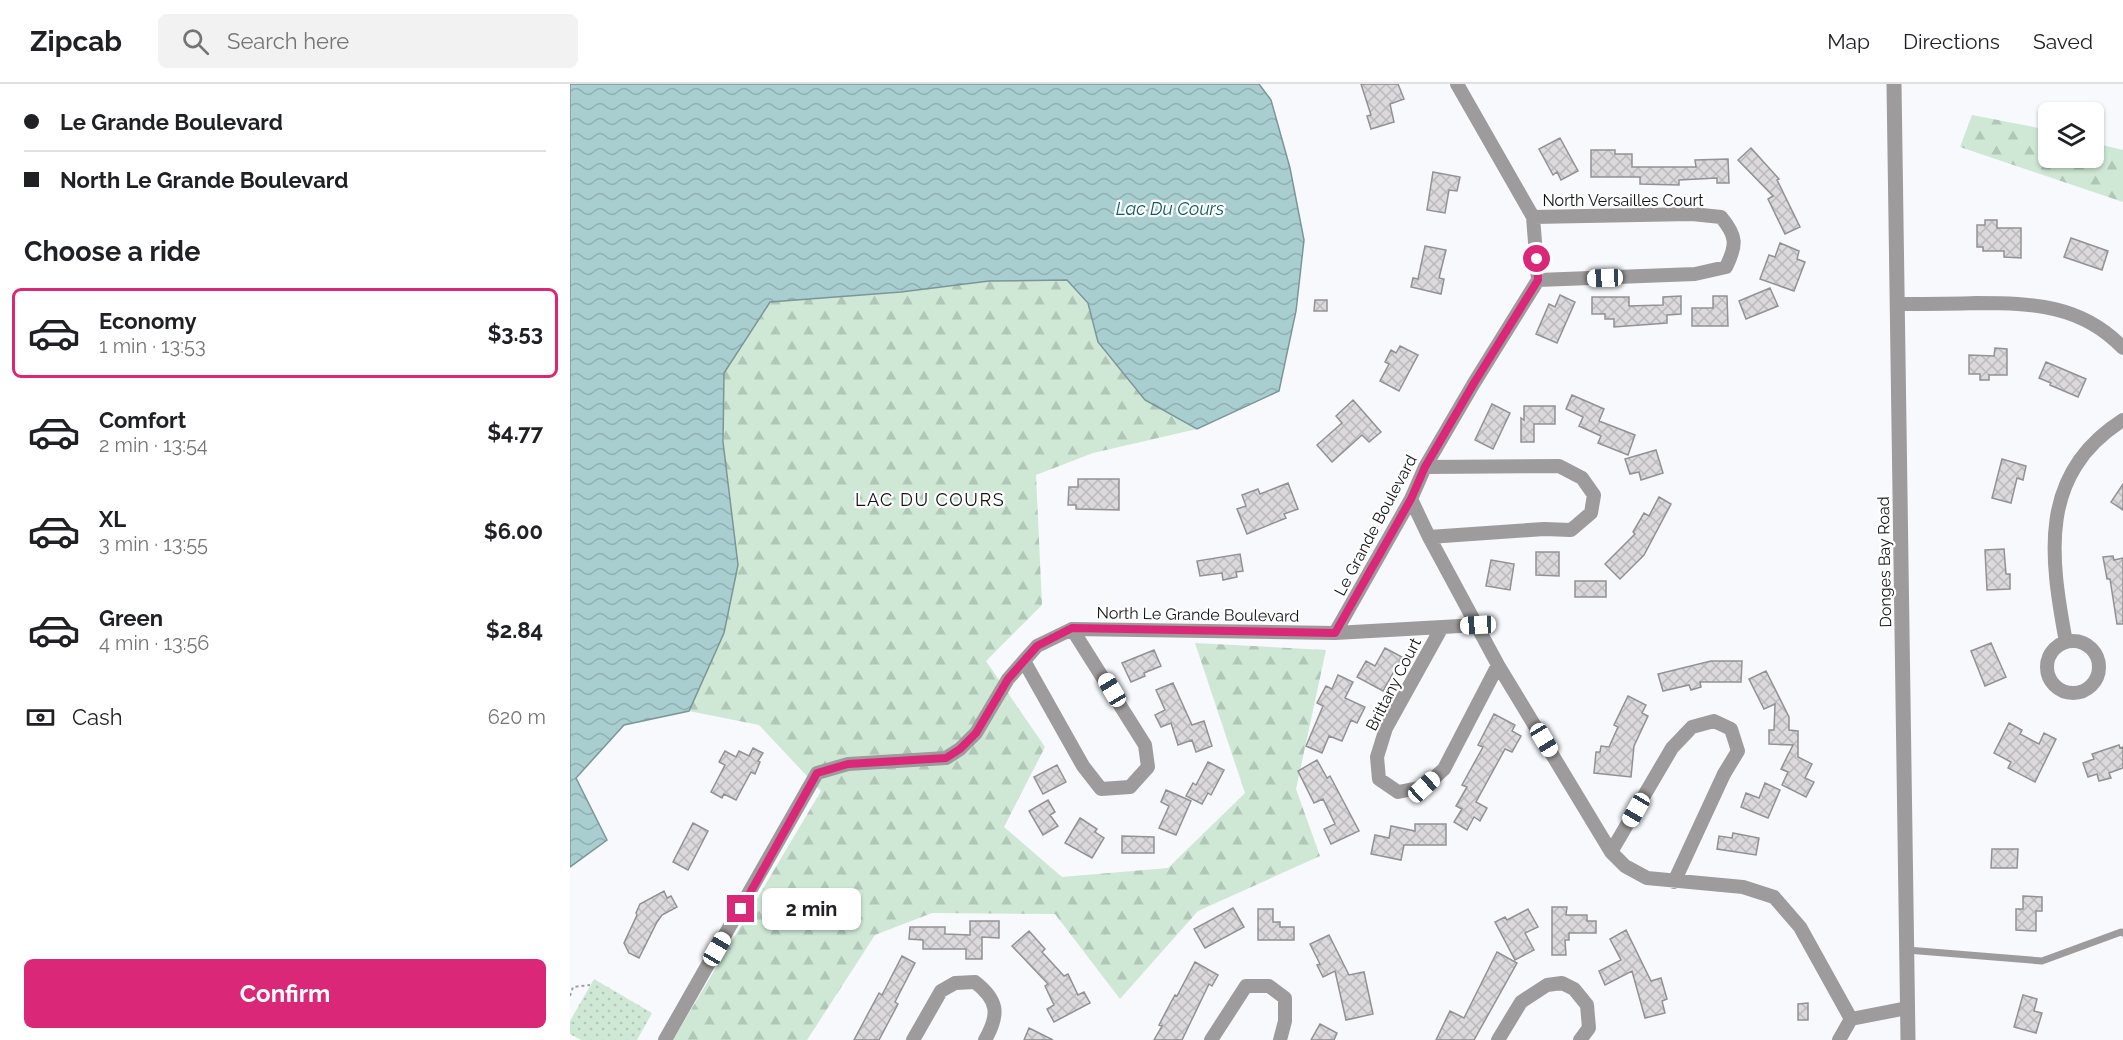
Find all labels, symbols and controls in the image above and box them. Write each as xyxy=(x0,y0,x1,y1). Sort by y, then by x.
search box xyxy=(158,14,578,68)
text: Zipcab xyxy=(30,25,122,58)
icon: search xyxy=(179,25,212,58)
text: Search here xyxy=(227,28,349,54)
text: Map xyxy=(1827,29,1870,54)
text: Directions xyxy=(1903,29,2000,54)
text: Saved xyxy=(2033,29,2093,54)
map controls xyxy=(2038,102,2104,168)
button: layers xyxy=(2038,102,2104,168)
text: Le Grande Boulevard xyxy=(60,109,283,135)
text: North Le Grande Boulevard xyxy=(60,167,348,193)
street label: North Versailles Court xyxy=(1542,191,1704,210)
water label: Lac Du Cours xyxy=(1116,198,1225,219)
text: Choose a ride xyxy=(24,236,200,267)
route start xyxy=(1523,245,1550,272)
car xyxy=(1587,268,1623,288)
icon: car xyxy=(27,306,81,360)
text: Economy xyxy=(99,308,197,334)
text: $3.53 xyxy=(487,320,543,346)
text: 1 min · 13:53 xyxy=(99,334,206,358)
icon: car xyxy=(27,405,81,459)
text: Comfort xyxy=(99,407,186,433)
text: $4.77 xyxy=(487,419,543,445)
text: 2 min · 13:54 xyxy=(99,433,208,457)
street label: Le Grande Boulevard xyxy=(1330,452,1421,599)
district label: LAC DU COURS xyxy=(855,489,1005,510)
street label: Donges Bay Road xyxy=(1874,496,1895,628)
icon: car xyxy=(27,504,81,558)
text: XL xyxy=(99,506,126,532)
text: $6.00 xyxy=(484,518,543,544)
text: 3 min · 13:55 xyxy=(99,532,208,556)
icon: car xyxy=(27,603,81,657)
street label: North Le Grande Boulevard xyxy=(1096,603,1300,626)
text: Green xyxy=(99,605,163,631)
car xyxy=(1460,615,1496,635)
text: $2.84 xyxy=(486,617,543,643)
text: 4 min · 13:56 xyxy=(99,631,209,655)
street label: Brittany Court xyxy=(1362,634,1425,734)
car xyxy=(1095,670,1129,710)
icon: cash xyxy=(24,701,57,734)
text: Cash xyxy=(72,704,123,730)
text: 620 m xyxy=(488,705,546,729)
car xyxy=(1527,720,1561,760)
car xyxy=(1405,768,1443,806)
car xyxy=(1619,790,1653,830)
callout: 2 min xyxy=(762,888,861,930)
route end xyxy=(727,895,754,922)
text: 2 min xyxy=(786,897,837,921)
car xyxy=(700,929,734,969)
button: Confirm xyxy=(24,959,546,1028)

